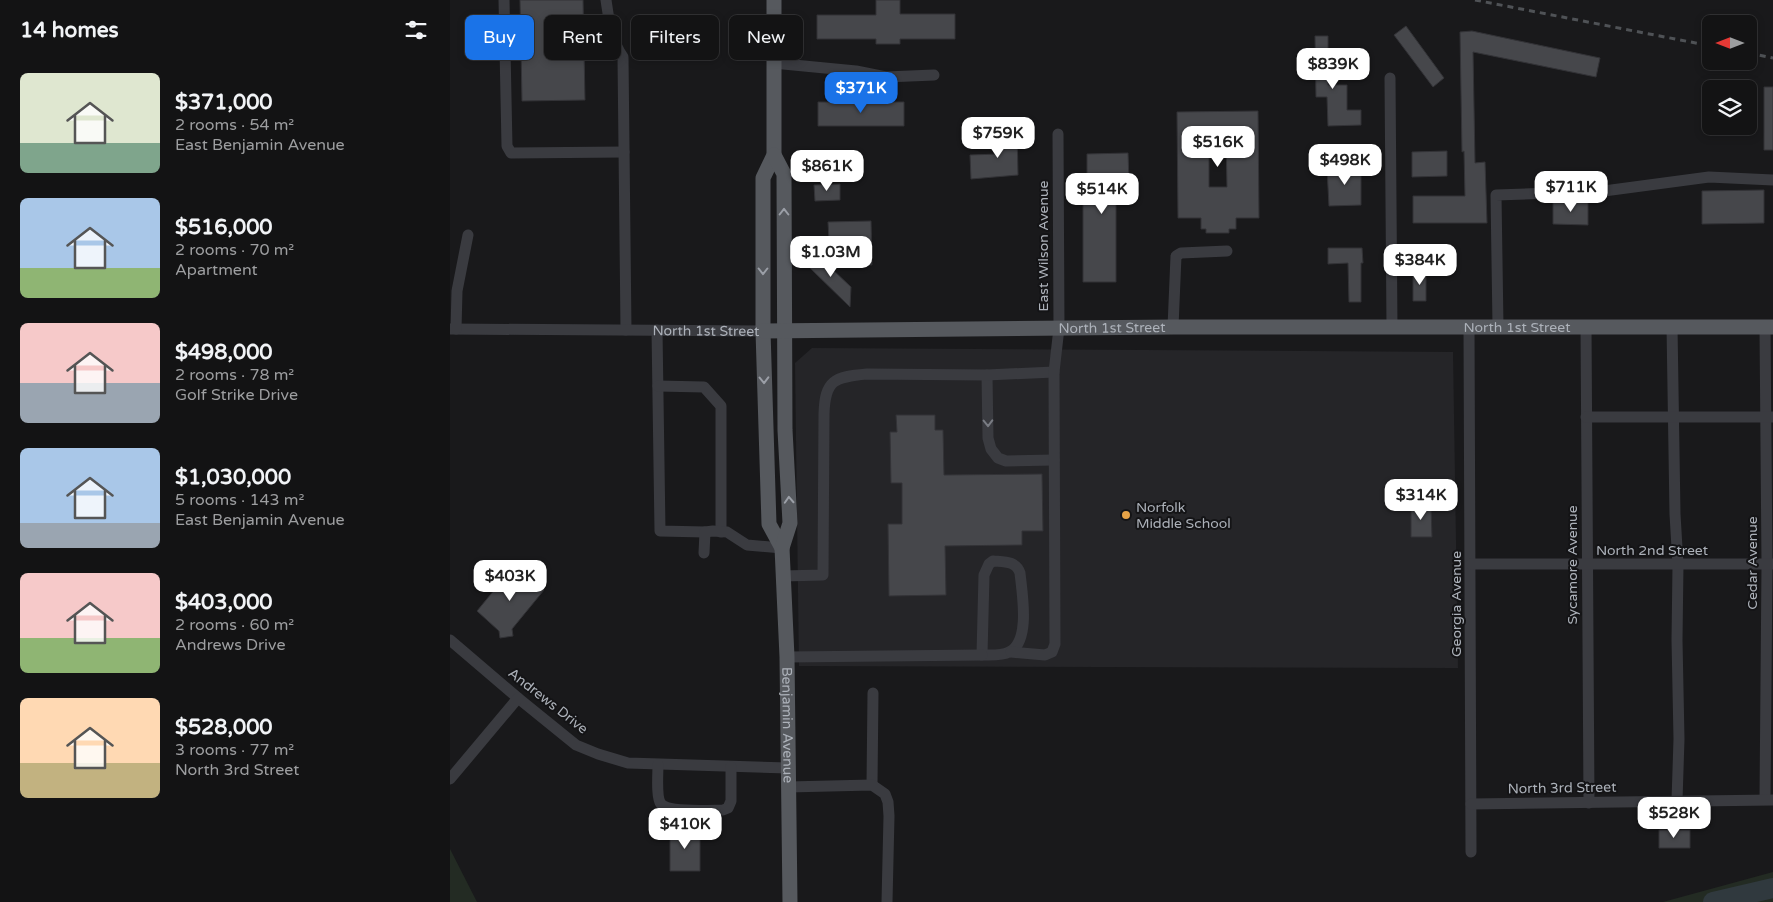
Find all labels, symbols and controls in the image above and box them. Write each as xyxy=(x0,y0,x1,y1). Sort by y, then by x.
chip: Buy xyxy=(465,15,534,60)
chip: Rent xyxy=(544,15,621,60)
chip: Filters xyxy=(631,15,719,60)
chip: New xyxy=(729,15,803,60)
north arrow xyxy=(1702,15,1758,70)
map controls xyxy=(1702,15,1757,135)
icon: filters xyxy=(402,16,430,44)
text: 14 homes xyxy=(20,18,119,43)
pin: $839K xyxy=(1298,48,1368,90)
text: $839K xyxy=(1308,54,1358,74)
pin: $371K xyxy=(826,72,896,114)
text: $371K xyxy=(836,78,886,98)
button: layers xyxy=(1702,80,1757,135)
text: $371,000 xyxy=(175,90,273,115)
icon: home xyxy=(60,93,120,153)
text: 2 rooms · 54 m² xyxy=(175,115,294,135)
pin: $759K xyxy=(963,116,1033,159)
text: $759K xyxy=(973,123,1023,143)
pin: $516K xyxy=(1183,126,1253,168)
text: $516K xyxy=(1193,132,1243,152)
text: East Benjamin Avenue xyxy=(175,135,345,155)
pin: $498K xyxy=(1310,144,1380,186)
pin: $861K xyxy=(792,150,862,192)
text: $498K xyxy=(1320,150,1370,170)
text: $861K xyxy=(802,156,852,176)
pin: $711K xyxy=(1536,170,1606,213)
pin: $514K xyxy=(1067,172,1137,215)
text: $711K xyxy=(1546,177,1596,197)
text: $514K xyxy=(1077,179,1127,199)
street label: East Wilson Avenue xyxy=(1035,181,1052,311)
one-way arrow xyxy=(779,208,789,216)
text: $516,000 xyxy=(175,215,273,240)
icon: home xyxy=(60,218,120,278)
pin: $1.03M xyxy=(790,236,872,278)
text: 2 rooms · 70 m² xyxy=(175,240,294,260)
text: $1.03M xyxy=(801,242,861,262)
pin: $384K xyxy=(1385,244,1455,286)
text: $384K xyxy=(1395,250,1445,270)
text: Apartment xyxy=(175,260,258,280)
one-way arrow xyxy=(758,268,768,276)
street label: North 1st Street xyxy=(1058,319,1166,337)
street label: North 1st Street xyxy=(1463,319,1571,336)
street label: North 1st Street xyxy=(652,322,760,339)
text: $498,000 xyxy=(175,340,273,365)
icon: home xyxy=(60,343,120,403)
text: 2 rooms · 78 m² xyxy=(175,365,294,385)
one-way arrow xyxy=(759,376,769,384)
text: Golf Strike Drive xyxy=(175,385,298,405)
one-way arrow xyxy=(983,420,993,428)
text: $1,030,000 xyxy=(175,465,291,490)
icon: home xyxy=(60,468,120,528)
pin: $314K xyxy=(1386,478,1456,521)
text: $314K xyxy=(1396,485,1446,505)
text: 5 rooms · 143 m² xyxy=(175,490,304,510)
one-way arrow xyxy=(783,496,794,504)
place label: Norfolk Middle School xyxy=(1136,499,1231,532)
street label: Sycamore Avenue xyxy=(1564,505,1581,625)
marker: Norfolk Middle School xyxy=(1120,509,1132,521)
text: East Benjamin Avenue xyxy=(175,510,345,530)
street label: Cedar Avenue xyxy=(1744,516,1761,610)
street label: North 2nd Street xyxy=(1596,542,1709,559)
street label: Georgia Avenue xyxy=(1448,551,1465,657)
pin: $403K xyxy=(475,560,545,602)
text: $403K xyxy=(485,566,535,586)
text: $403,000 xyxy=(175,590,273,615)
icon: home xyxy=(60,593,120,653)
text: 2 rooms · 60 m² xyxy=(175,615,294,635)
text: Andrews Drive xyxy=(175,635,285,655)
street label: Andrews Drive xyxy=(505,665,591,737)
street label: Benjamin Avenue xyxy=(779,667,797,783)
text: $528,000 xyxy=(175,715,273,740)
icon: home xyxy=(60,718,120,778)
text: 3 rooms · 77 m² xyxy=(175,740,294,760)
text: North 3rd Street xyxy=(175,760,299,780)
street label: North 3rd Street xyxy=(1507,779,1617,797)
pin: $528K xyxy=(1639,796,1709,839)
text: $528K xyxy=(1649,803,1699,823)
pin: $410K xyxy=(650,808,720,850)
text: $410K xyxy=(660,814,710,834)

